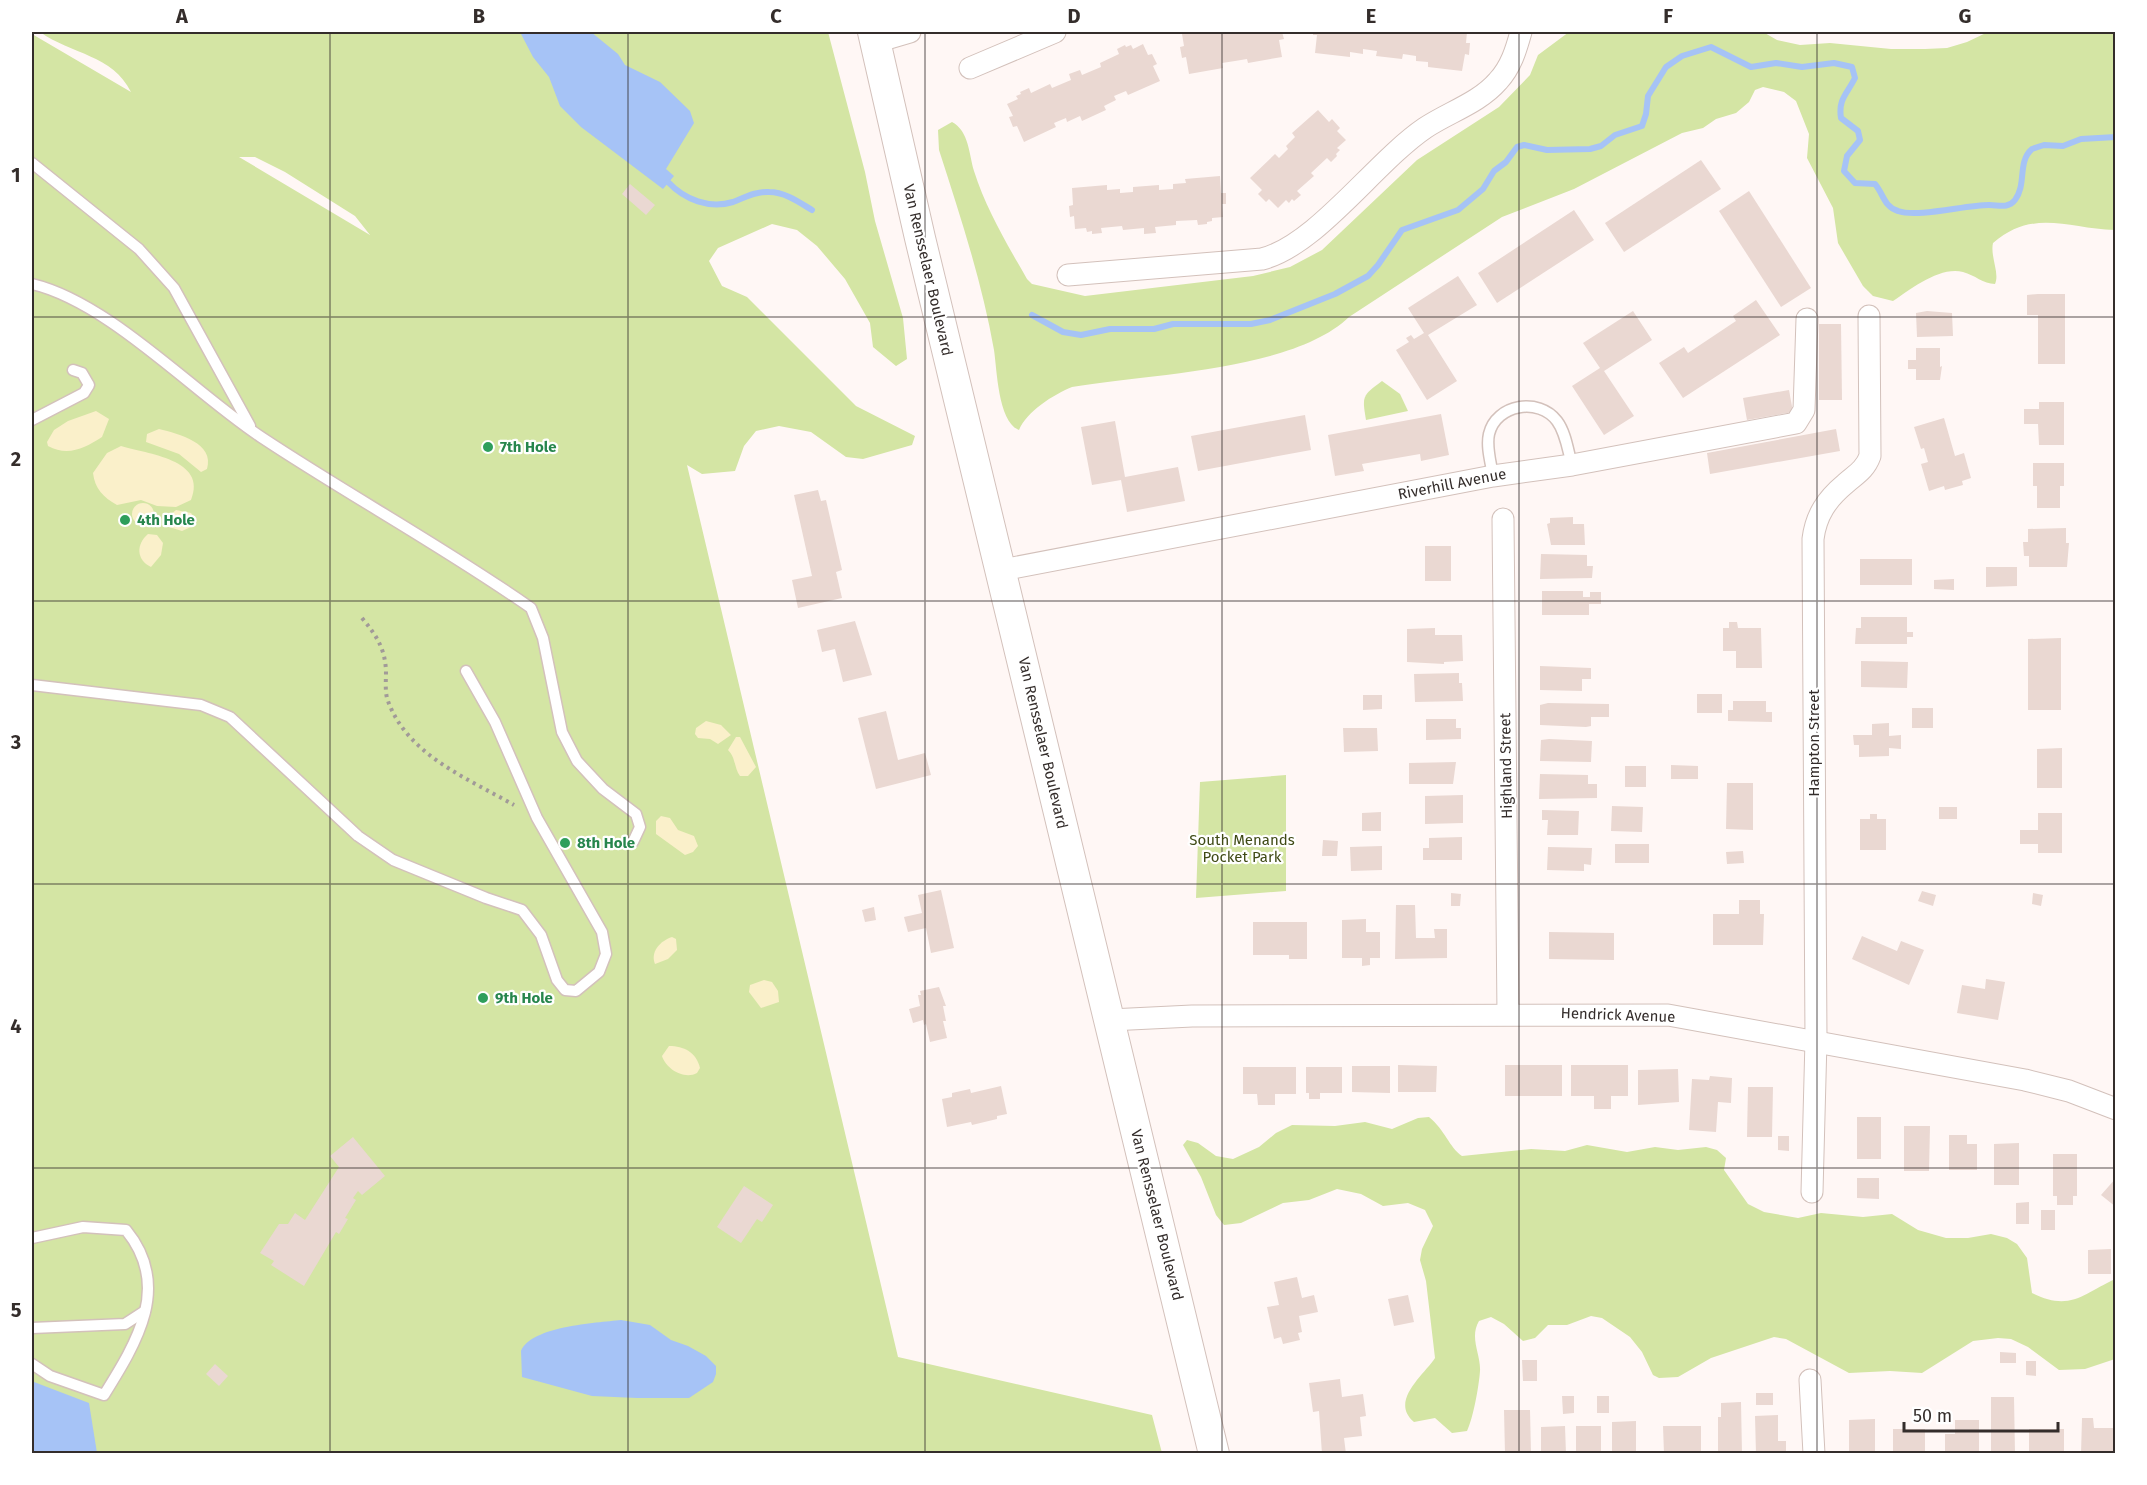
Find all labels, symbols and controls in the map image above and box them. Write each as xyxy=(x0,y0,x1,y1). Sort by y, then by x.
text: A xyxy=(175,4,189,28)
text: B xyxy=(473,4,485,28)
text: C xyxy=(770,4,782,28)
text: D xyxy=(1067,4,1081,28)
text: E xyxy=(1366,4,1376,28)
text: F xyxy=(1663,4,1673,28)
text: G xyxy=(1959,4,1971,28)
text: 1 xyxy=(11,163,21,187)
street label: Van Rensselaer Boulevard xyxy=(899,182,957,358)
place label: 7th Hole xyxy=(500,438,556,456)
marker: 7th Hole xyxy=(481,440,495,454)
text: 2 xyxy=(11,447,21,471)
street label: Riverhill Avenue xyxy=(1396,465,1508,503)
place label: 4th Hole xyxy=(137,511,195,529)
marker: 4th Hole xyxy=(118,513,132,527)
street label: Van Rensselaer Boulevard xyxy=(1014,655,1072,831)
street label: Hampton Street xyxy=(1805,689,1823,797)
street label: Highland Street xyxy=(1496,712,1516,819)
text: 3 xyxy=(10,730,21,754)
park label: South Menands Pocket Park xyxy=(1189,831,1295,866)
place label: 8th Hole xyxy=(577,834,635,852)
marker: 8th Hole xyxy=(558,836,572,850)
place label: 9th Hole xyxy=(495,989,553,1007)
marker: 9th Hole xyxy=(476,991,490,1005)
street label: Hendrick Avenue xyxy=(1560,1004,1676,1026)
text: 4 xyxy=(10,1014,22,1038)
street label: Van Rensselaer Boulevard xyxy=(1127,1128,1187,1302)
text: 5 xyxy=(11,1298,22,1322)
scale bar xyxy=(1904,1395,2058,1433)
text: 50 m xyxy=(1913,1405,1952,1427)

